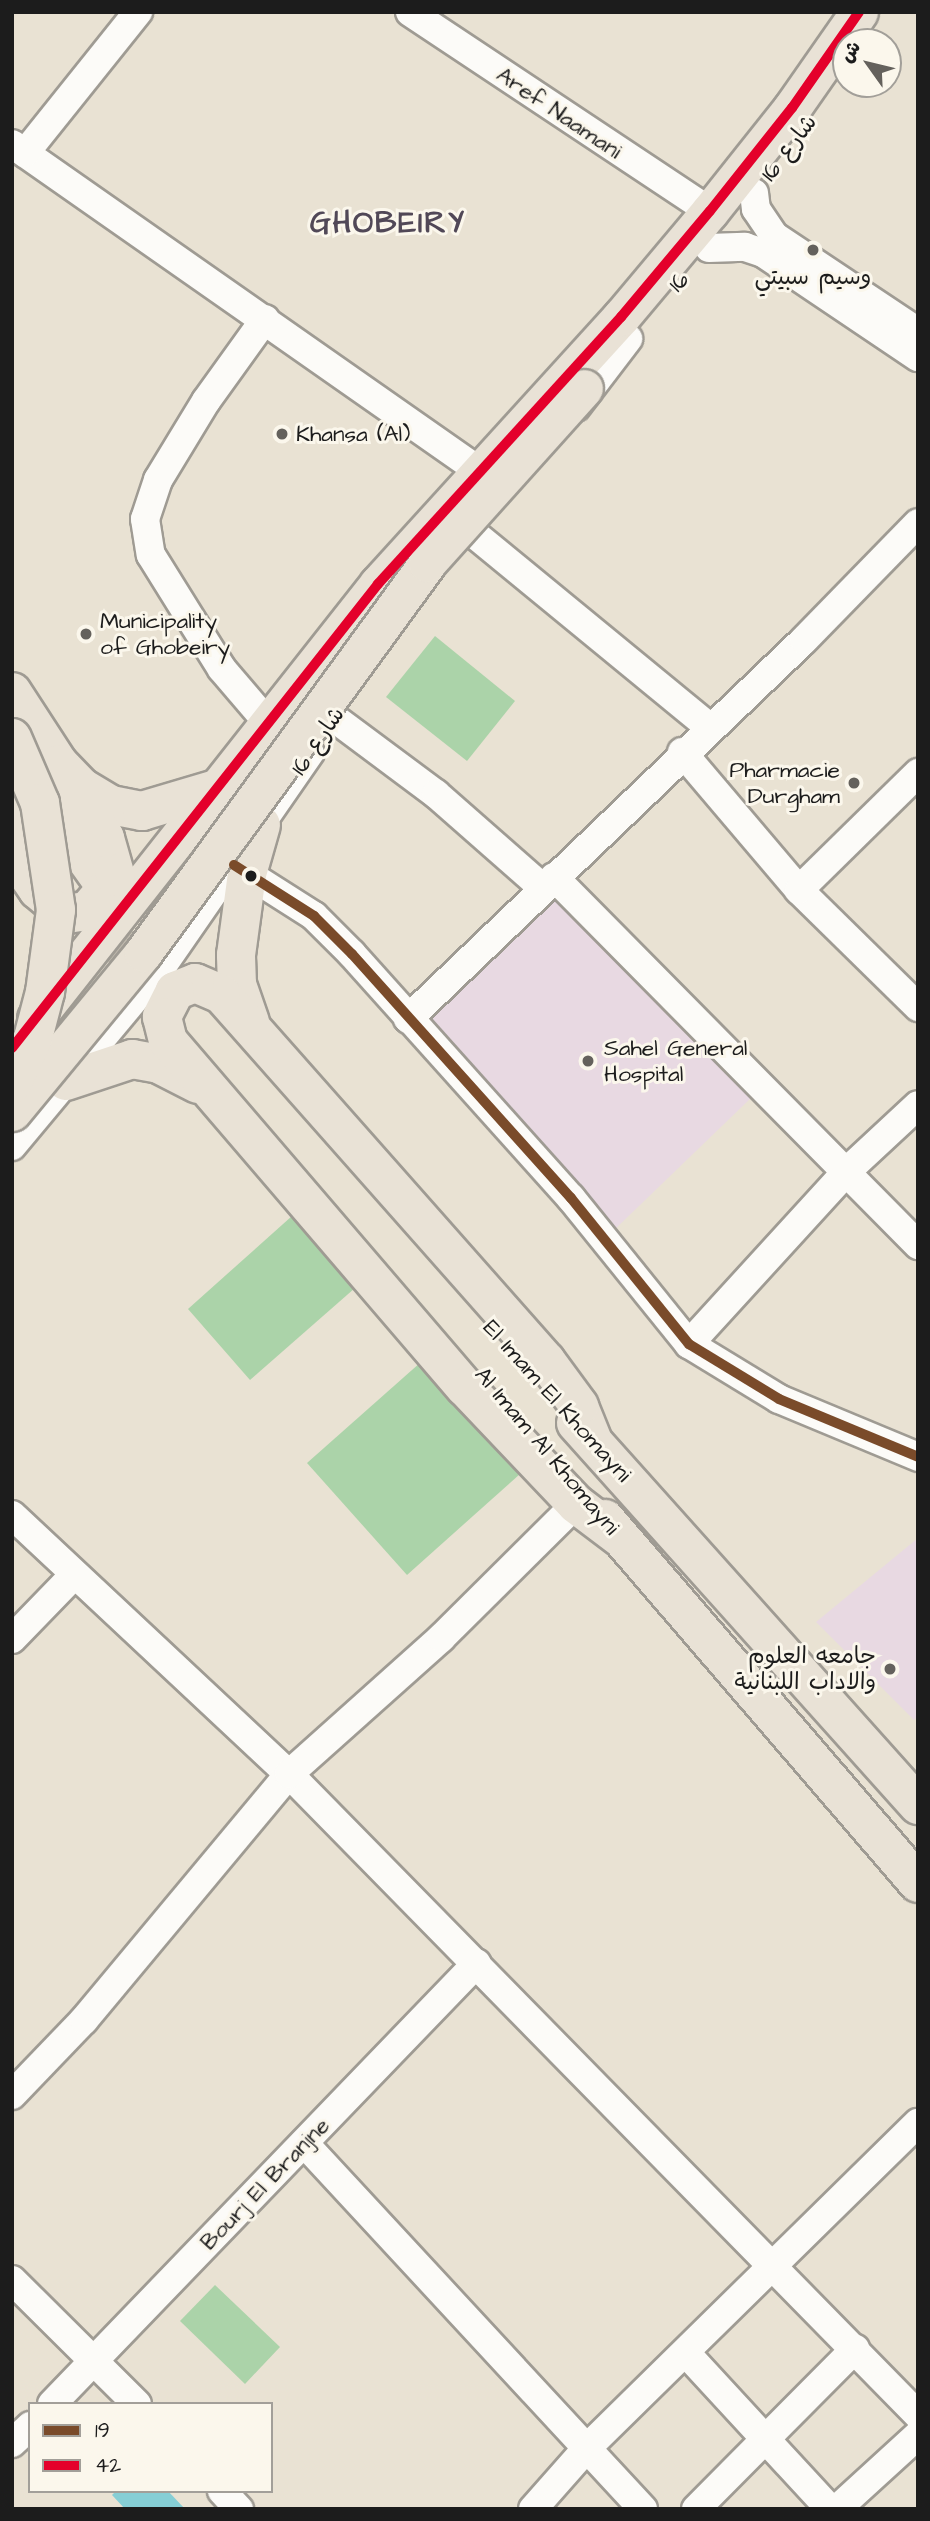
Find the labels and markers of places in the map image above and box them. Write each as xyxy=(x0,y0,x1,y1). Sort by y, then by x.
marker: وسيم سبيتي xyxy=(803,240,823,260)
place label: وسيم سبيتي xyxy=(755,263,871,291)
place label: Khansa (Al) xyxy=(296,420,410,448)
marker: Khansa (Al) xyxy=(274,426,290,442)
place label: Municipality of Ghobeiry xyxy=(100,607,230,661)
marker: Municipality of Ghobeiry xyxy=(78,626,94,642)
place label: Pharmacie Durgham xyxy=(729,756,840,810)
marker: Pharmacie Durgham xyxy=(846,775,862,791)
unlabelled marker xyxy=(244,869,258,883)
place label: Sahel General Hospital xyxy=(604,1034,747,1088)
marker: Sahel General Hospital xyxy=(578,1051,598,1071)
place label: جامعه العلوم والاداب اللبنانية xyxy=(734,1642,876,1696)
marker: جامعه العلوم والاداب اللبنانية xyxy=(882,1661,898,1677)

